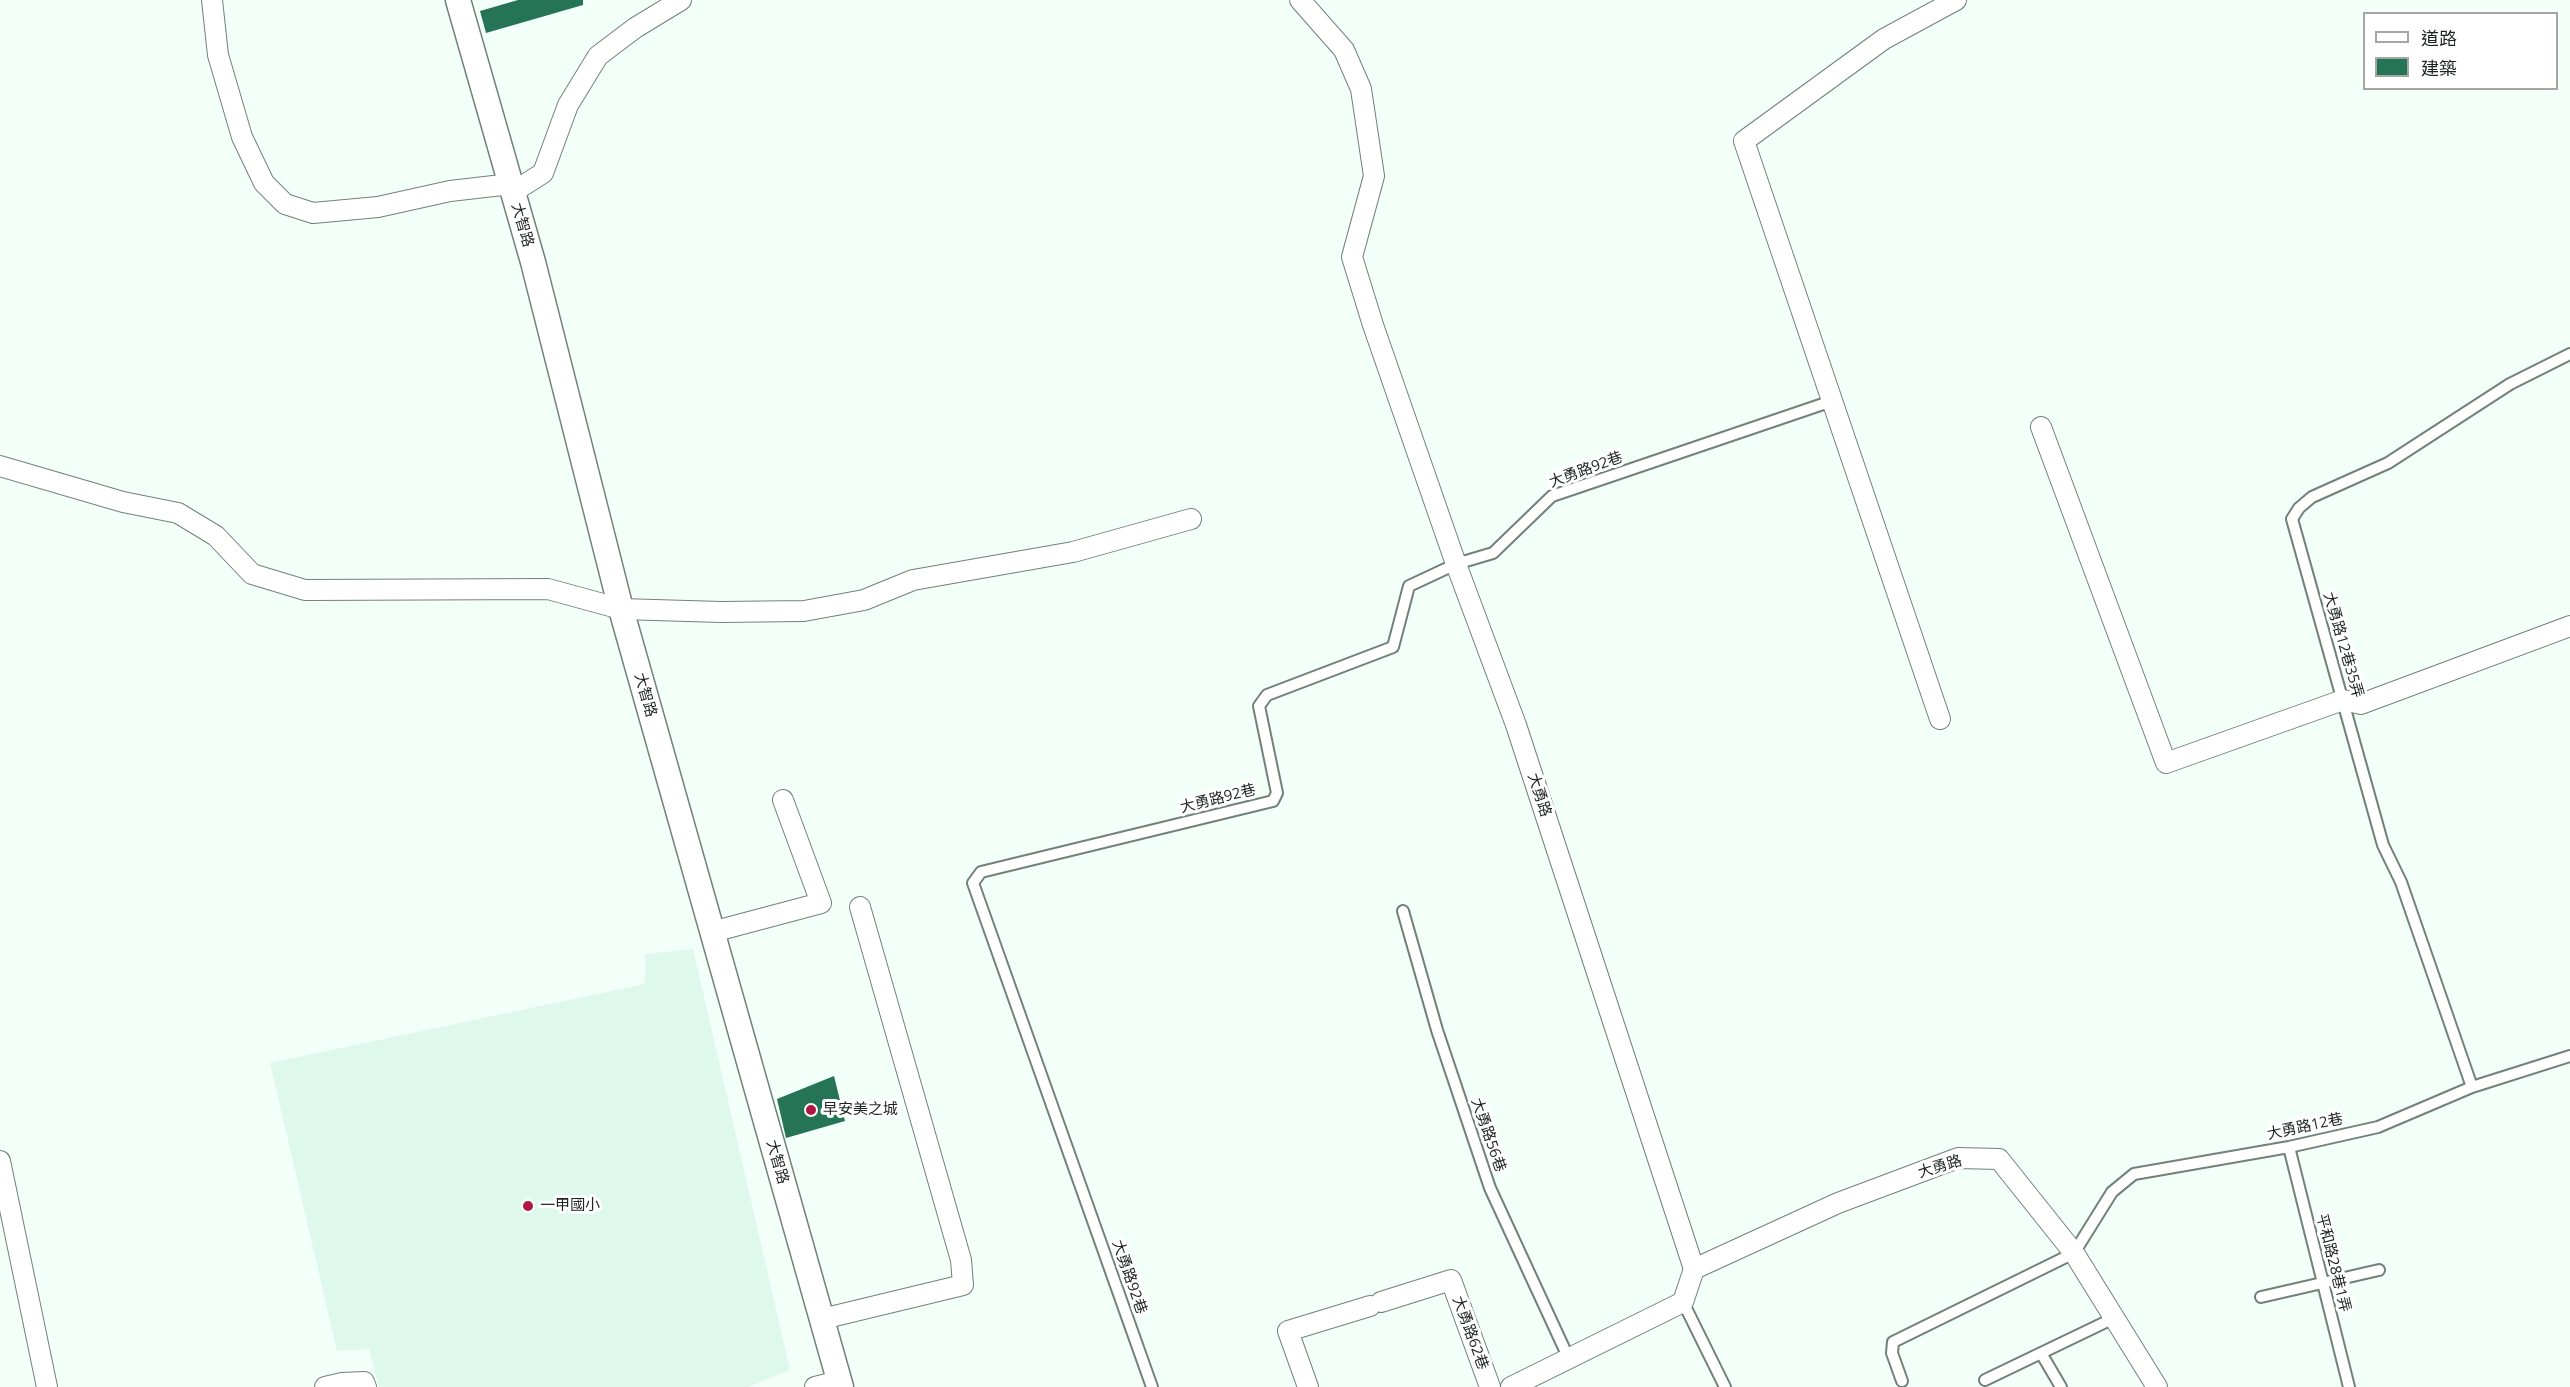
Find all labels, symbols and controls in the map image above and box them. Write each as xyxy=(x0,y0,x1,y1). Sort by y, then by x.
legend xyxy=(2363,12,2558,90)
text: 道路 xyxy=(2421,26,2457,50)
text: 建築 xyxy=(2421,56,2457,80)
street label: 大智路 xyxy=(507,201,537,249)
street label: 大勇路92巷 xyxy=(1547,448,1625,492)
street label: 大勇路12巷35弄 xyxy=(2319,590,2367,700)
street label: 大智路 xyxy=(630,671,660,719)
street label: 大勇路 xyxy=(1523,771,1555,819)
street label: 大勇路92巷 xyxy=(1178,781,1258,817)
street label: 大勇路56巷 xyxy=(1467,1096,1509,1174)
place label: 早安美之城 xyxy=(823,1101,898,1119)
marker: 早安美之城 xyxy=(804,1103,818,1117)
street label: 大勇路12巷 xyxy=(2265,1110,2345,1144)
street label: 大智路 xyxy=(762,1138,792,1186)
street label: 大勇路 xyxy=(1916,1152,1964,1182)
place label: 一甲國小 xyxy=(540,1197,600,1215)
marker: 一甲國小 xyxy=(521,1199,535,1213)
street label: 平和路28巷1弄 xyxy=(2312,1212,2354,1314)
street label: 大勇路92巷 xyxy=(1108,1238,1150,1316)
street label: 大勇路62巷 xyxy=(1448,1294,1492,1372)

